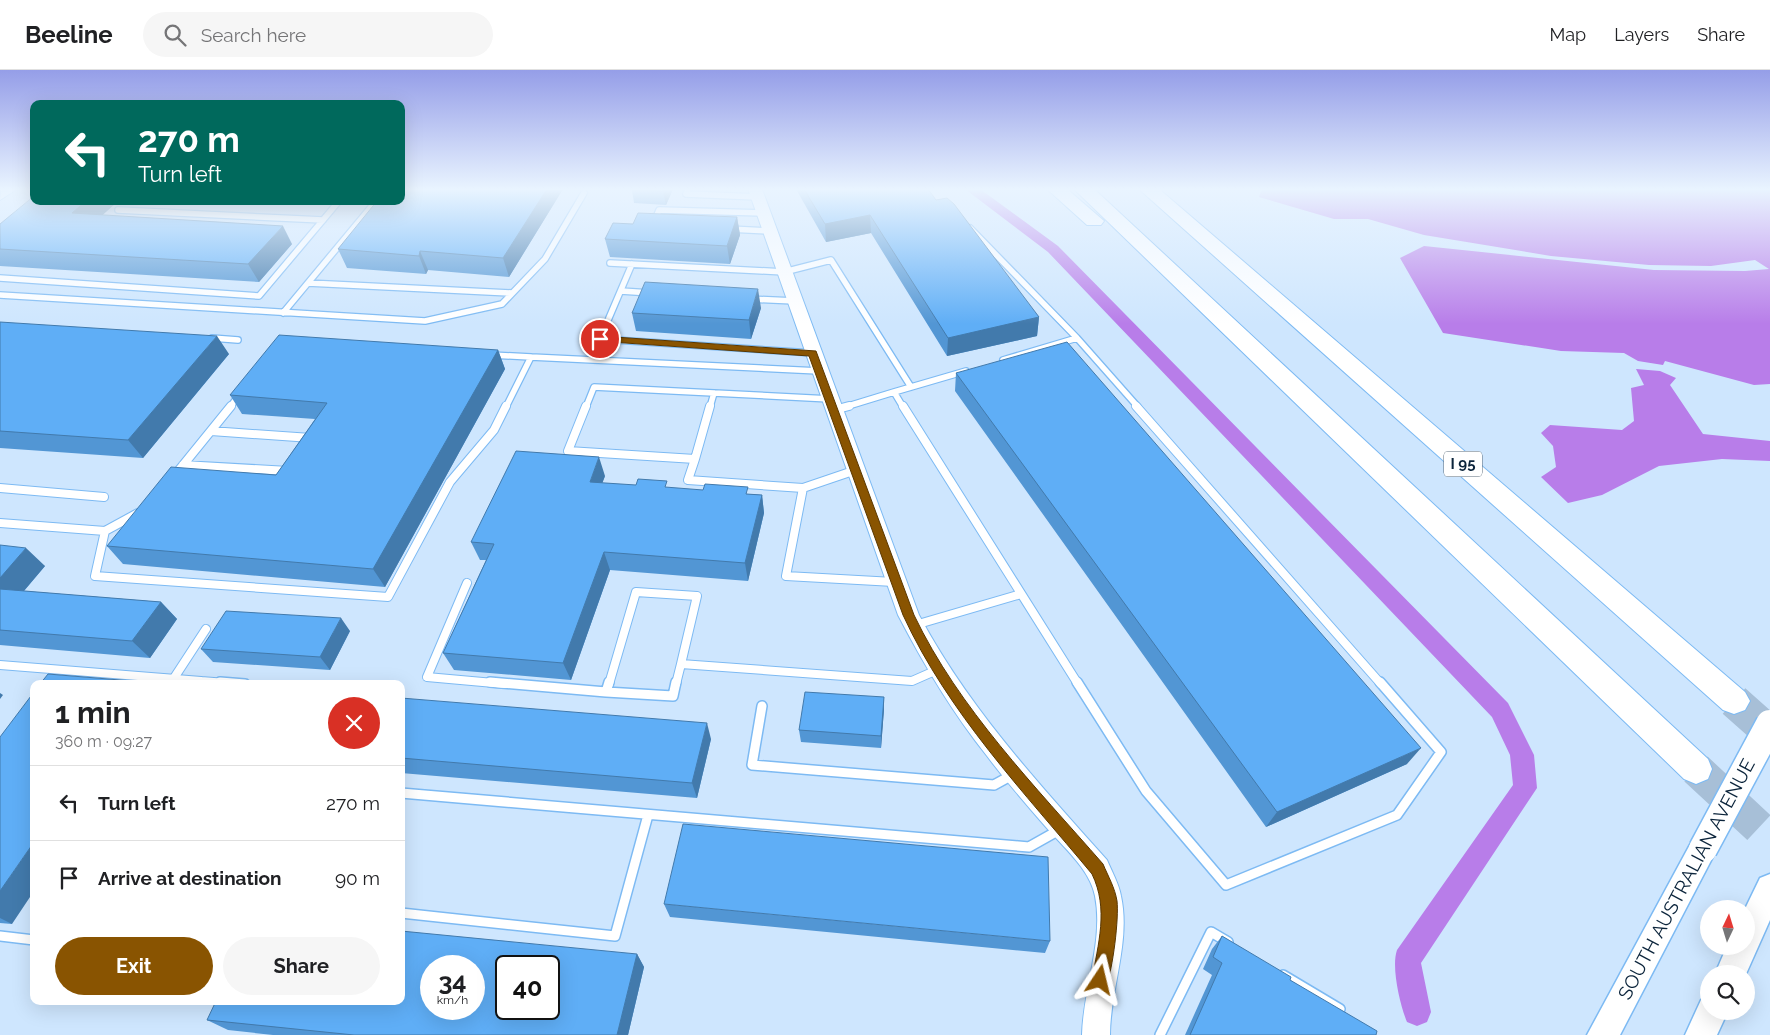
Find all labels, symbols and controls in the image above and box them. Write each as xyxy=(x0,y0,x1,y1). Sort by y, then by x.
search box xyxy=(143,12,493,57)
text: Beeline xyxy=(25,20,113,49)
icon: search xyxy=(161,21,189,49)
text: Search here xyxy=(201,24,306,46)
text: Map xyxy=(1550,24,1586,45)
text: Layers xyxy=(1614,24,1669,45)
text: Share xyxy=(1697,24,1745,45)
text: 270 m xyxy=(138,119,240,160)
icon: left xyxy=(55,120,120,185)
text: Turn left xyxy=(138,161,222,187)
pin xyxy=(579,318,621,360)
icon: arrive xyxy=(586,325,614,353)
road number: I 95 xyxy=(1444,452,1482,476)
text: 1 min xyxy=(55,695,131,730)
button: close xyxy=(328,697,380,749)
text: 360 m · 09:27 xyxy=(55,732,152,751)
street label: SOUTH AUSTRALIAN AVENUE xyxy=(1613,755,1759,1003)
icon: left xyxy=(55,789,83,817)
text: Turn left xyxy=(98,792,175,814)
text: 270 m xyxy=(326,792,380,814)
icon: arrive xyxy=(55,864,83,892)
text: Arrive at destination xyxy=(98,867,282,889)
text: 90 m xyxy=(335,867,380,889)
north arrow xyxy=(1700,900,1755,955)
map controls xyxy=(1700,900,1755,1020)
button: Exit xyxy=(55,937,213,995)
button: Share xyxy=(223,937,380,995)
position arrow xyxy=(1073,953,1125,1005)
speed limit sign: 40 xyxy=(495,955,560,1020)
button: search xyxy=(1700,965,1755,1020)
text: 34 xyxy=(438,966,467,996)
text: km/h xyxy=(437,993,468,1007)

